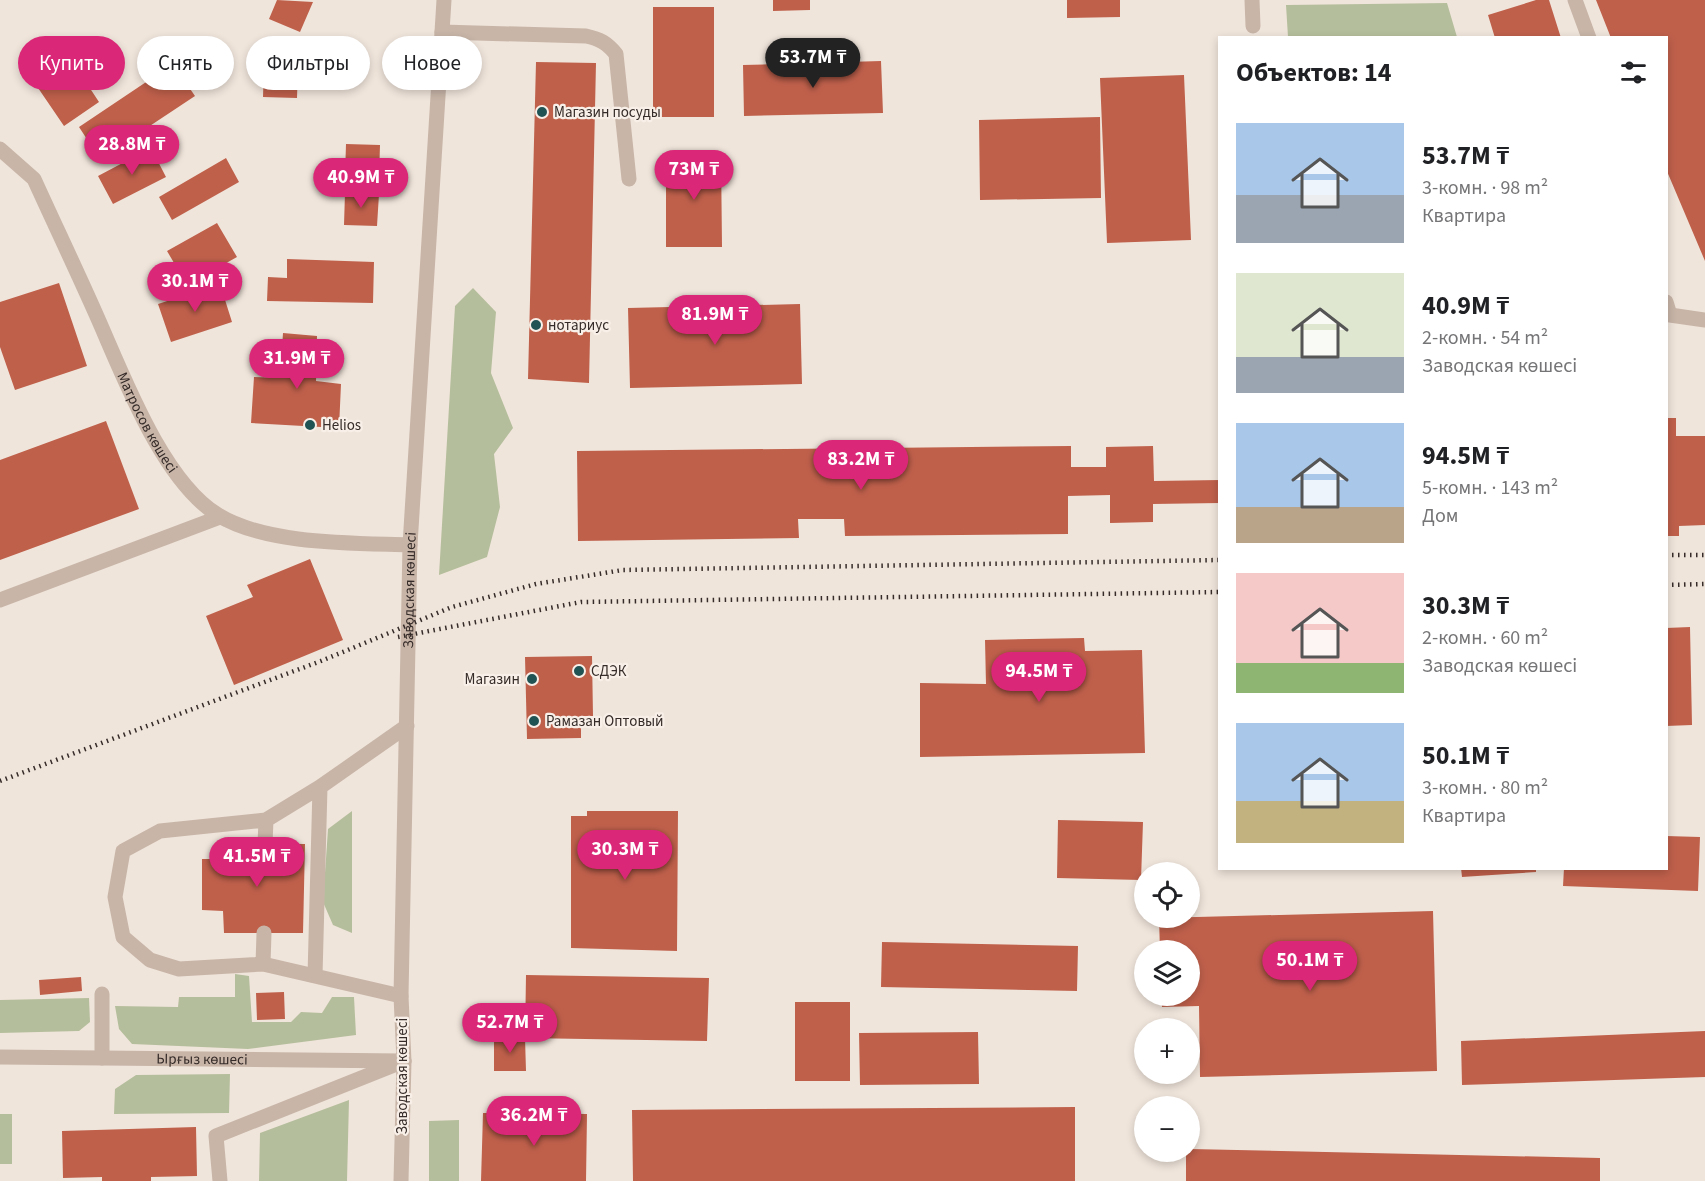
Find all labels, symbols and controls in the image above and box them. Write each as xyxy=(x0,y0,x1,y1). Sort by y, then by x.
chip: Купить xyxy=(18,36,125,90)
chip: Снять xyxy=(137,36,234,90)
chip: Фильтры xyxy=(246,36,370,90)
chip: Новое xyxy=(382,36,482,90)
pin: 53.7M ₸ xyxy=(758,38,868,89)
text: 53.7M ₸ xyxy=(779,43,847,71)
text: Объектов: 14 xyxy=(1236,54,1392,91)
icon: filters xyxy=(1617,56,1650,89)
place label: Магазин посуды xyxy=(554,102,661,123)
marker: Магазин посуды xyxy=(535,105,549,119)
pin: 28.8M ₸ xyxy=(77,125,187,176)
text: 28.8M ₸ xyxy=(98,130,166,158)
text: 53.7M ₸ xyxy=(1422,137,1510,174)
icon: home xyxy=(1284,147,1356,219)
pin: 73M ₸ xyxy=(652,150,736,201)
text: 73M ₸ xyxy=(669,155,719,183)
pin: 40.9M ₸ xyxy=(306,158,416,209)
text: 40.9M ₸ xyxy=(327,163,395,191)
text: 3-комн. · 98 m² xyxy=(1422,174,1548,202)
text: Квартира xyxy=(1422,202,1506,230)
pin: 30.1M ₸ xyxy=(140,262,250,313)
text: 30.1M ₸ xyxy=(161,267,229,295)
text: 40.9M ₸ xyxy=(1422,287,1510,324)
pin: 81.9M ₸ xyxy=(660,295,770,346)
icon: home xyxy=(1284,297,1356,369)
text: 81.9M ₸ xyxy=(681,300,749,328)
place label: нотариус xyxy=(548,315,609,336)
marker: нотариус xyxy=(529,318,543,332)
text: 2-комн. · 54 m² xyxy=(1422,324,1548,352)
pin: 31.9M ₸ xyxy=(242,339,352,390)
text: 31.9M ₸ xyxy=(263,344,331,372)
text: Заводская көшесі xyxy=(1422,352,1577,380)
street label: Матросов көшесі xyxy=(112,369,183,477)
place label: Helios xyxy=(322,415,361,436)
marker: Helios xyxy=(303,418,317,432)
text: 94.5M ₸ xyxy=(1422,437,1510,474)
pin: 83.2M ₸ xyxy=(806,440,916,491)
text: 83.2M ₸ xyxy=(827,445,895,473)
icon: home xyxy=(1284,447,1356,519)
text: 5-комн. · 143 m² xyxy=(1422,474,1558,502)
text: Дом xyxy=(1422,502,1458,530)
street label: Заводская көшесі xyxy=(397,531,421,649)
text: 30.3M ₸ xyxy=(1422,587,1510,624)
icon: home xyxy=(1284,597,1356,669)
text: 2-комн. · 60 m² xyxy=(1422,624,1548,652)
pin: 94.5M ₸ xyxy=(984,652,1094,703)
text: Заводская көшесі xyxy=(1422,652,1577,680)
text: 94.5M ₸ xyxy=(1005,657,1073,685)
place label: СДЭК xyxy=(591,661,627,682)
marker: СДЭК xyxy=(572,664,586,678)
place label: Магазин xyxy=(465,669,520,690)
marker: Магазин xyxy=(525,672,539,686)
place label: Рамазан Оптовый xyxy=(546,711,664,732)
marker: Рамазан Оптовый xyxy=(527,714,541,728)
text: 50.1M ₸ xyxy=(1422,737,1510,774)
icon: home xyxy=(1284,747,1356,819)
text: 3-комн. · 80 m² xyxy=(1422,774,1548,802)
text: Квартира xyxy=(1422,802,1506,830)
pin: 30.3M ₸ xyxy=(570,830,680,881)
text: 30.3M ₸ xyxy=(591,835,659,863)
pin: 41.5M ₸ xyxy=(202,837,312,888)
text: 41.5M ₸ xyxy=(223,842,291,870)
map controls xyxy=(1134,862,1200,1162)
button: locate xyxy=(1134,862,1200,928)
button: layers xyxy=(1134,940,1200,1006)
pin: 50.1M ₸ xyxy=(1255,941,1365,992)
text: 50.1M ₸ xyxy=(1276,946,1344,974)
pin: 52.7M ₸ xyxy=(455,1003,565,1054)
text: 52.7M ₸ xyxy=(476,1008,544,1036)
street label: Заводская көшесі xyxy=(392,1018,413,1134)
button: + xyxy=(1134,1018,1200,1084)
street label: Ырғыз көшесі xyxy=(156,1048,248,1070)
pin: 36.2M ₸ xyxy=(479,1096,589,1147)
button: − xyxy=(1134,1096,1200,1162)
text: 36.2M ₸ xyxy=(500,1101,568,1129)

